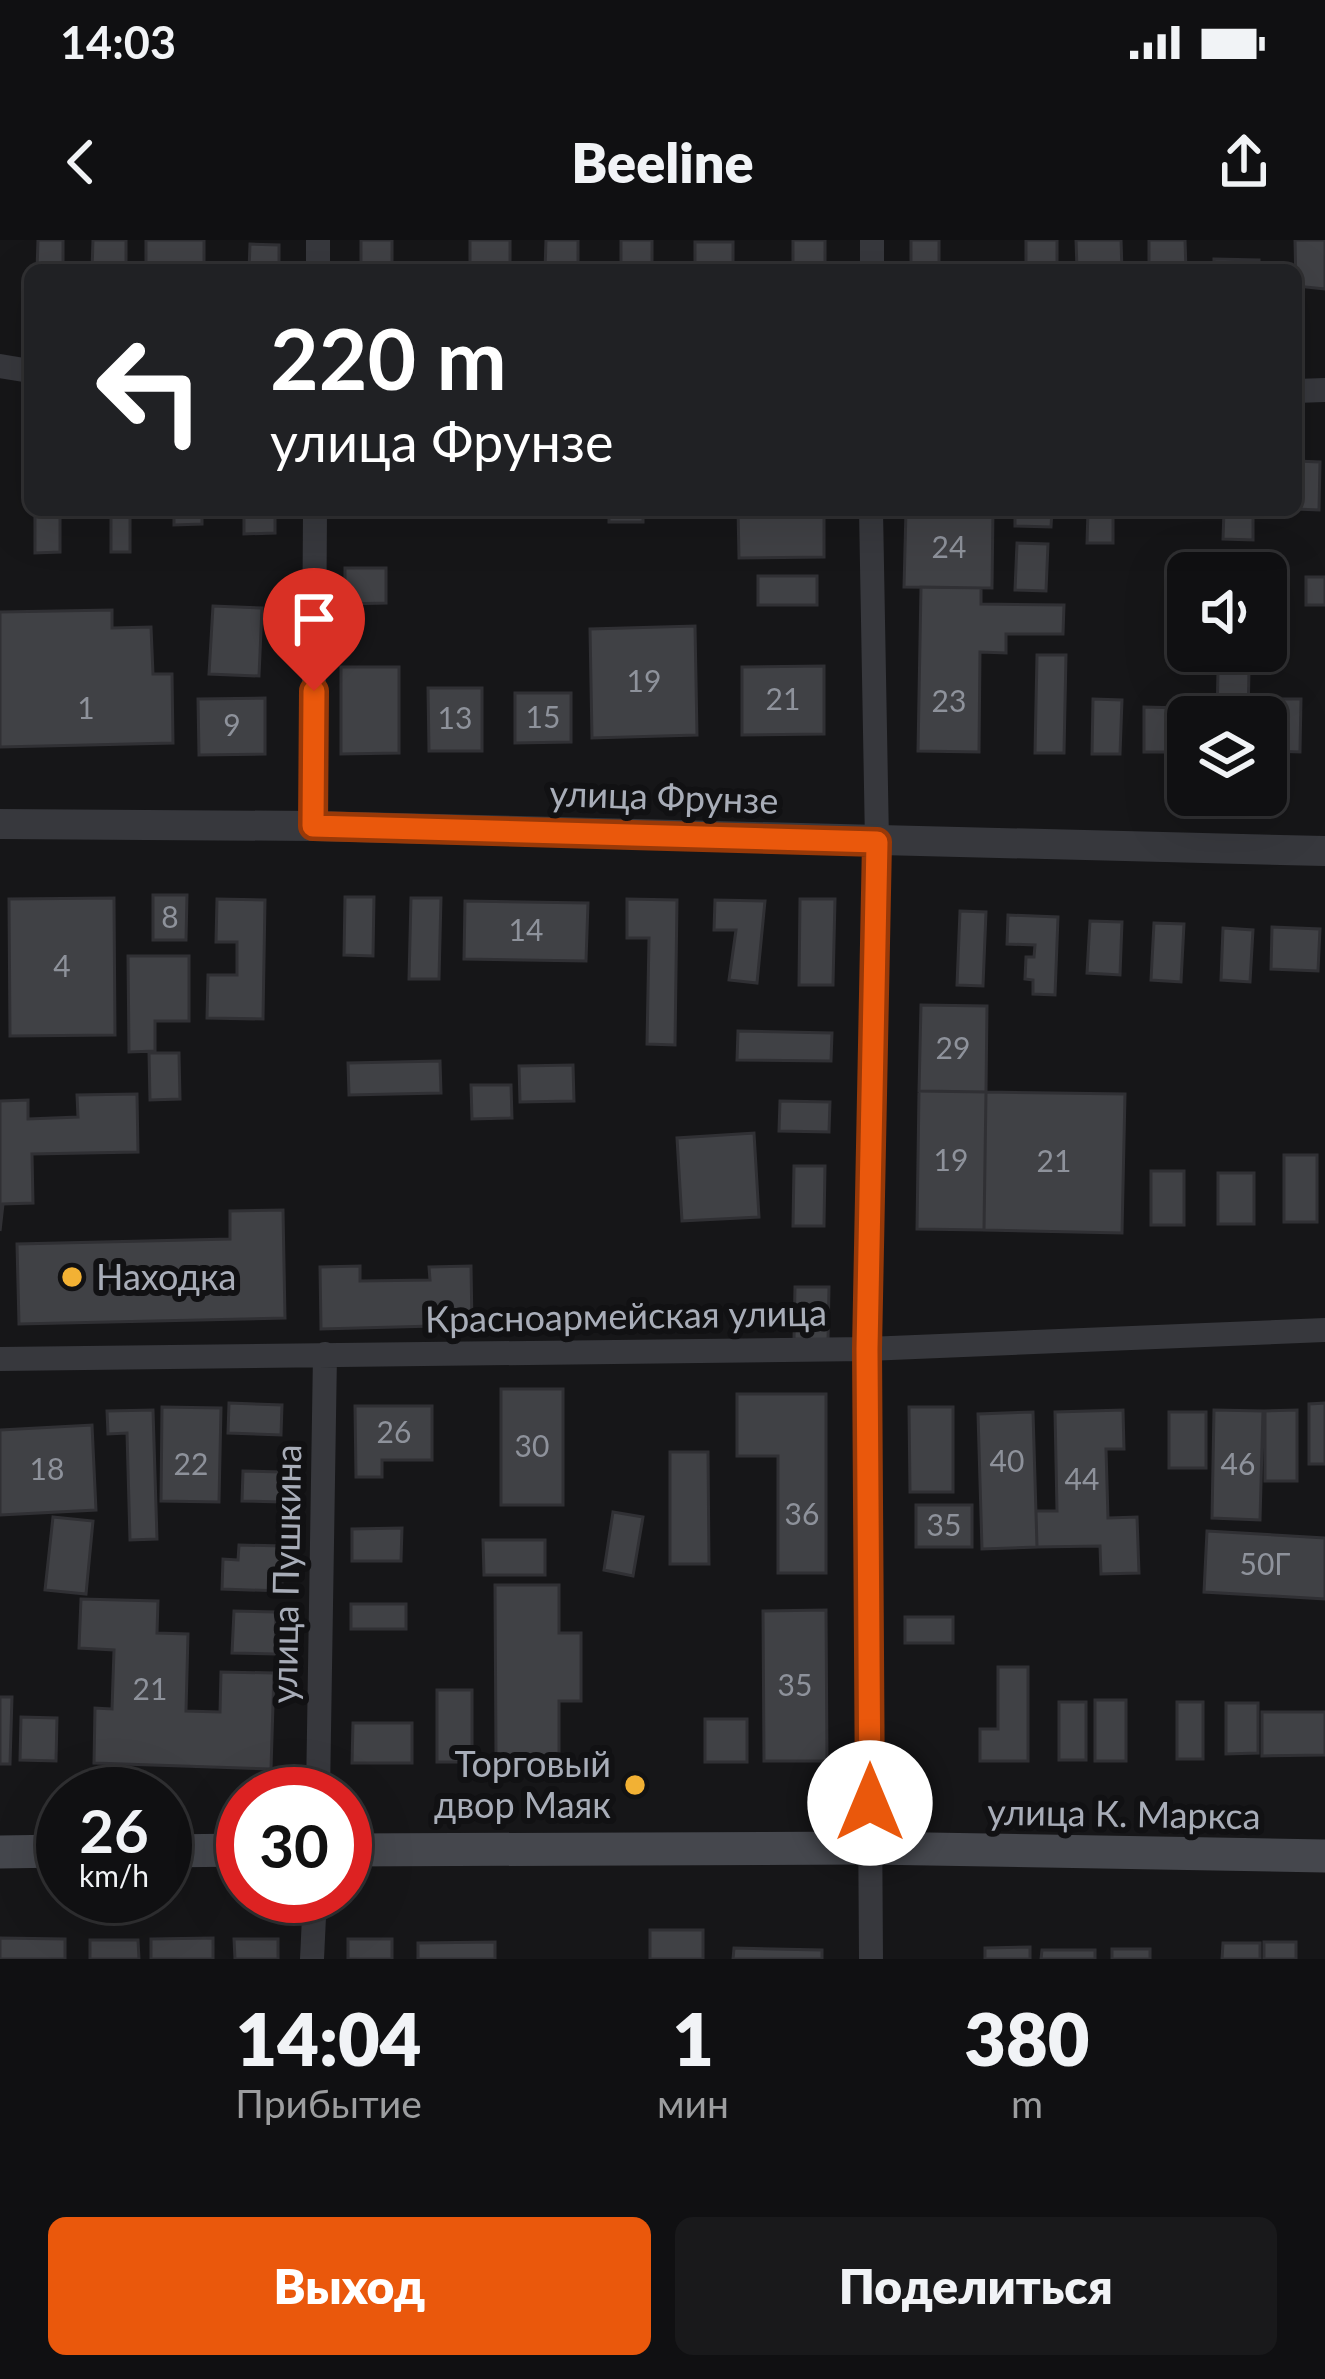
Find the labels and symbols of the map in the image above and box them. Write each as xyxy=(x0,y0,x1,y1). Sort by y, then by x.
house number: 24 xyxy=(932,528,966,564)
pin xyxy=(263,568,365,691)
house number: 19 xyxy=(627,662,661,698)
house number: 21 xyxy=(766,680,800,716)
house number: 23 xyxy=(932,682,966,718)
house number: 1 xyxy=(77,689,95,725)
house number: 15 xyxy=(526,698,560,734)
house number: 13 xyxy=(438,699,472,735)
house number: 9 xyxy=(223,706,241,742)
street label: улица Фрунзе xyxy=(549,770,779,822)
house number: 8 xyxy=(161,898,179,934)
house number: 14 xyxy=(509,911,543,947)
house number: 4 xyxy=(53,947,71,983)
house number: 29 xyxy=(936,1029,970,1065)
house number: 19 xyxy=(934,1141,968,1177)
house number: 21 xyxy=(1037,1142,1071,1178)
place label: Находка xyxy=(96,1254,236,1298)
marker: Находка xyxy=(59,1264,85,1290)
street label: Красноармейская улица xyxy=(425,1289,827,1341)
house number: 26 xyxy=(377,1413,411,1449)
house number: 30 xyxy=(515,1427,549,1463)
house number: 40 xyxy=(990,1442,1024,1478)
street label: улица Пушкина xyxy=(261,1444,309,1704)
house number: 22 xyxy=(174,1445,208,1481)
house number: 46 xyxy=(1221,1445,1255,1481)
house number: 18 xyxy=(30,1450,64,1486)
house number: 44 xyxy=(1065,1460,1099,1496)
house number: 36 xyxy=(785,1495,819,1531)
house number: 35 xyxy=(927,1506,961,1542)
house number: 50Г xyxy=(1240,1545,1290,1581)
house number: 35 xyxy=(778,1666,812,1702)
house number: 21 xyxy=(133,1670,167,1706)
position arrow xyxy=(807,1740,933,1866)
place label: Торговый двор Маяк xyxy=(434,1741,611,1826)
speed limit sign: 30 xyxy=(216,1767,372,1923)
marker: Торговый двор Маяк xyxy=(622,1772,648,1798)
street label: улица К. Маркса xyxy=(987,1789,1261,1837)

